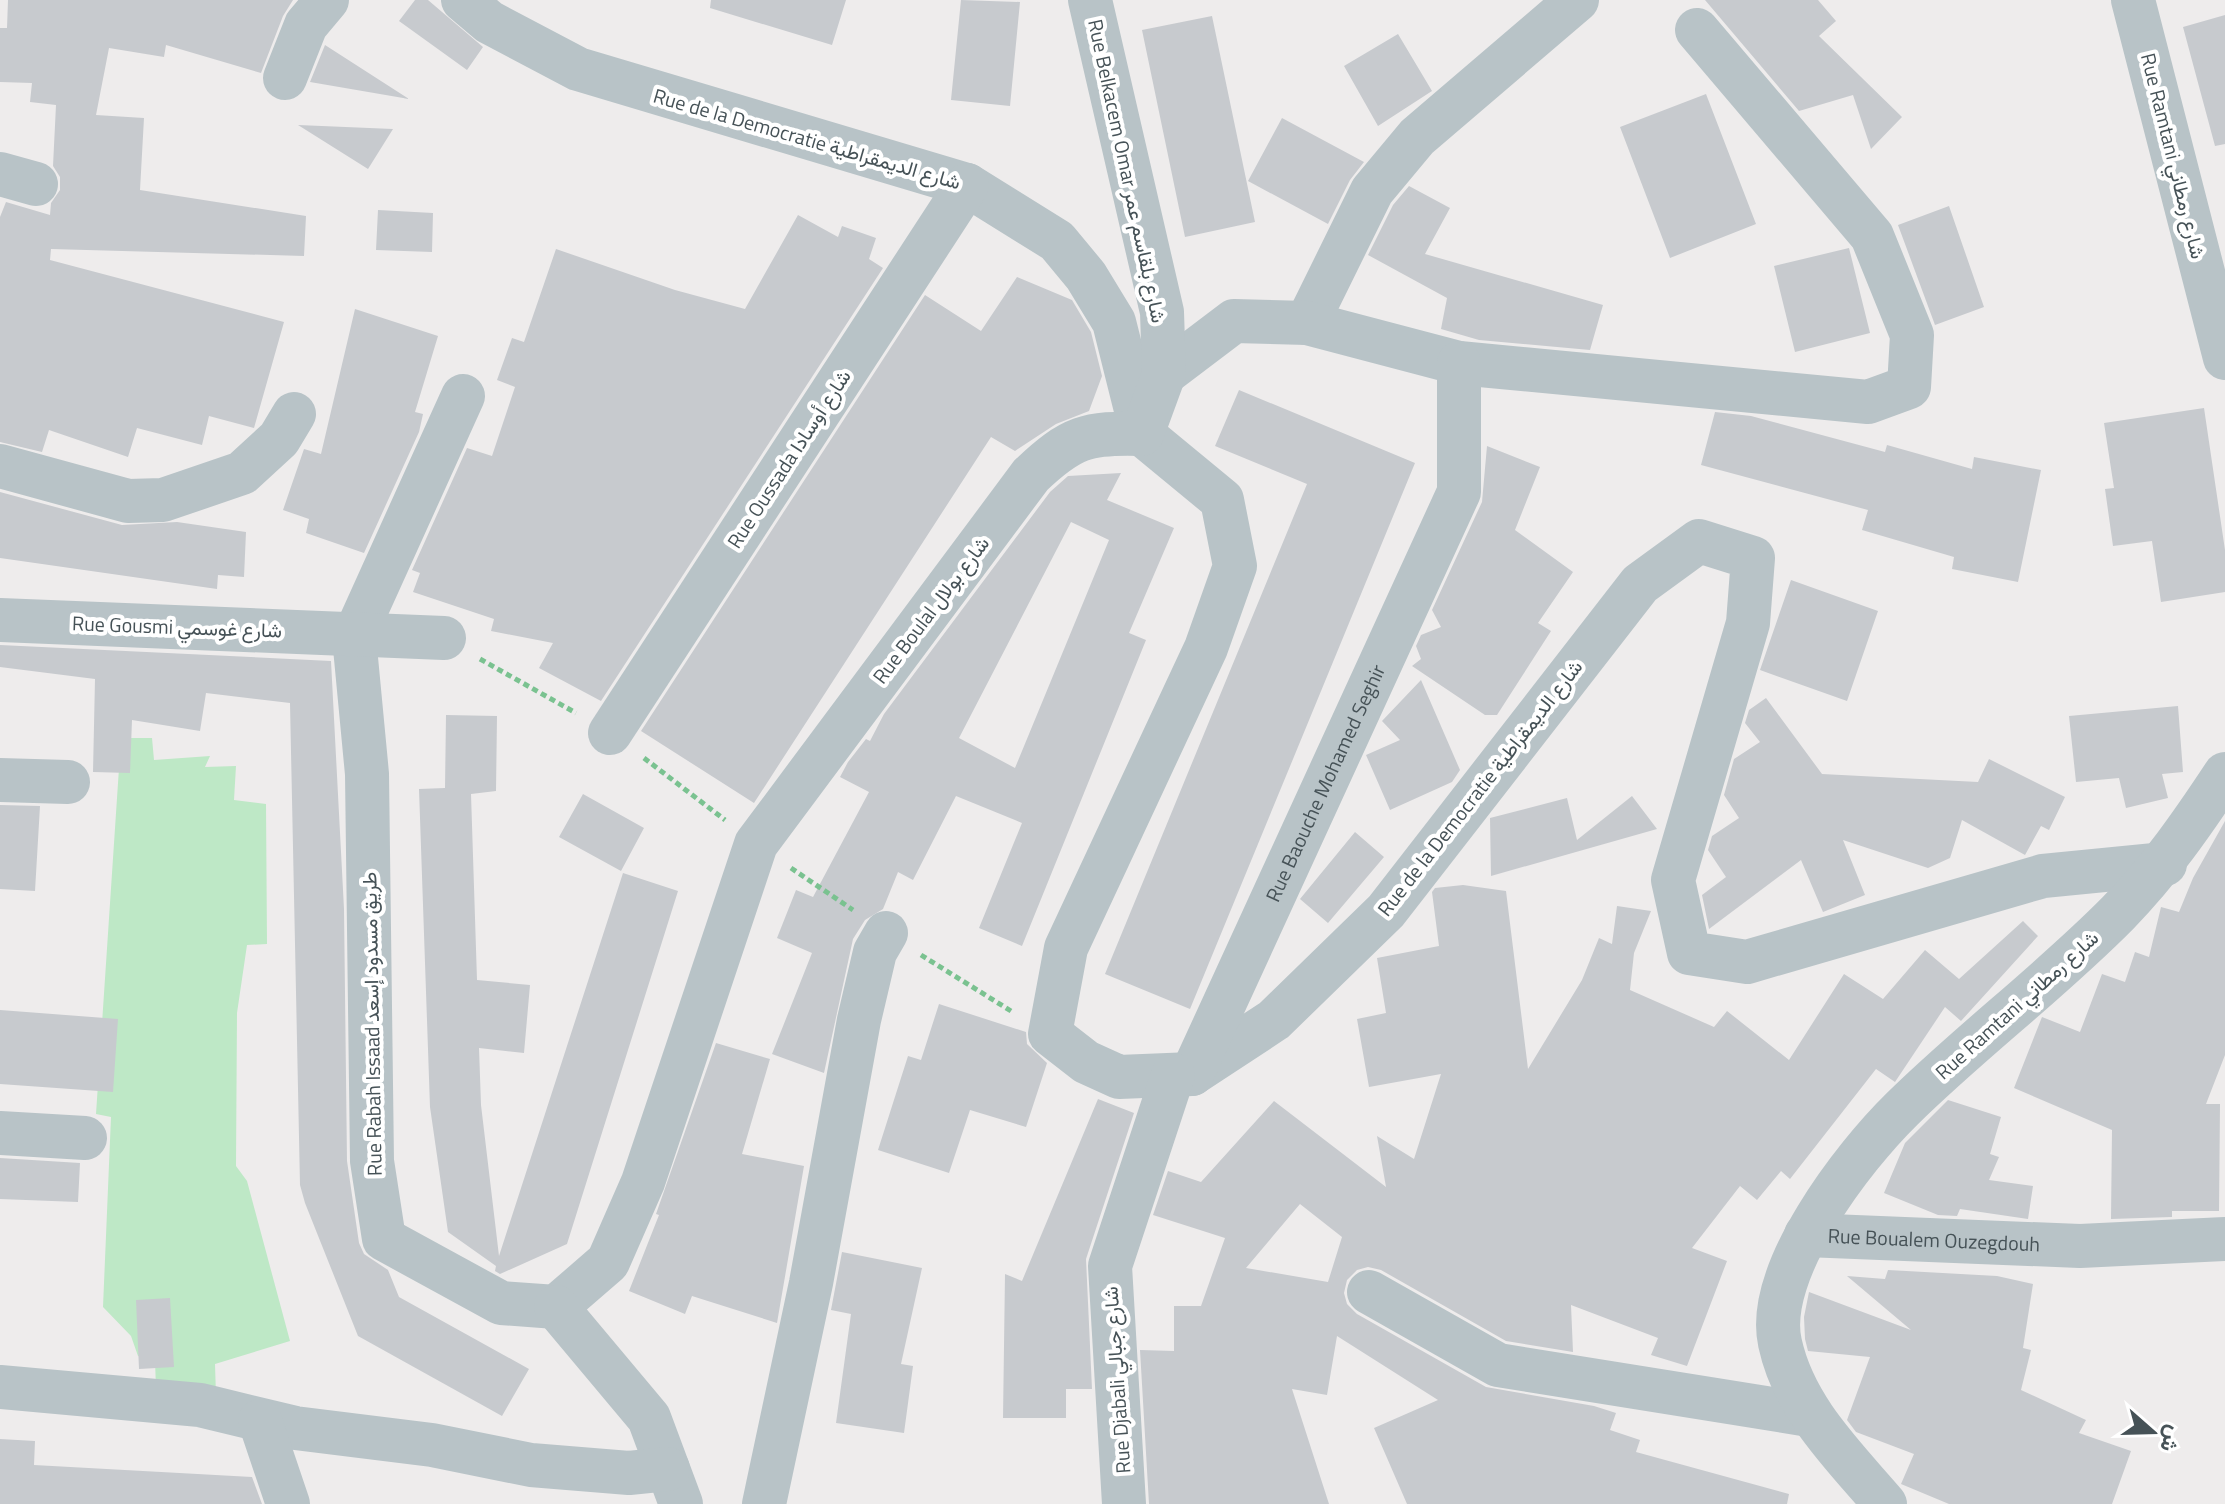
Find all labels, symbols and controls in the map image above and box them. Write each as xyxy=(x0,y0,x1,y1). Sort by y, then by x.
street label: Rue Belkacem Omar شارع بلقاسم عمر xyxy=(1080,16,1175,326)
street label: Rue Ramtani شارع رمطاني xyxy=(2131,50,2214,262)
street label: Rue de la Democratie شارع الديمقراطية xyxy=(650,80,964,197)
street label: Rue Oussada شارع أوسادا xyxy=(719,363,858,554)
street label: Rue Boulal شارع بولال xyxy=(865,529,997,690)
street label: Rue Gousmi شارع غوسمي xyxy=(71,607,283,648)
street label: Rue de la Democratie شارع الديمقراطية xyxy=(1369,653,1590,923)
street label: Rue Baouche Mohamed Seghir xyxy=(1257,659,1393,907)
street label: Rue Rabah Issaad طريق مسدود إسعد xyxy=(353,872,390,1176)
street label: Rue Ramtani شارع رمطاني xyxy=(1928,923,2107,1088)
street label: Rue Boualem Ouzegdouh xyxy=(1827,1220,2041,1259)
street label: Rue Djabali شارع جبالي xyxy=(1094,1285,1141,1475)
north arrow xyxy=(2113,1392,2193,1472)
text: ش xyxy=(2151,1421,2192,1457)

